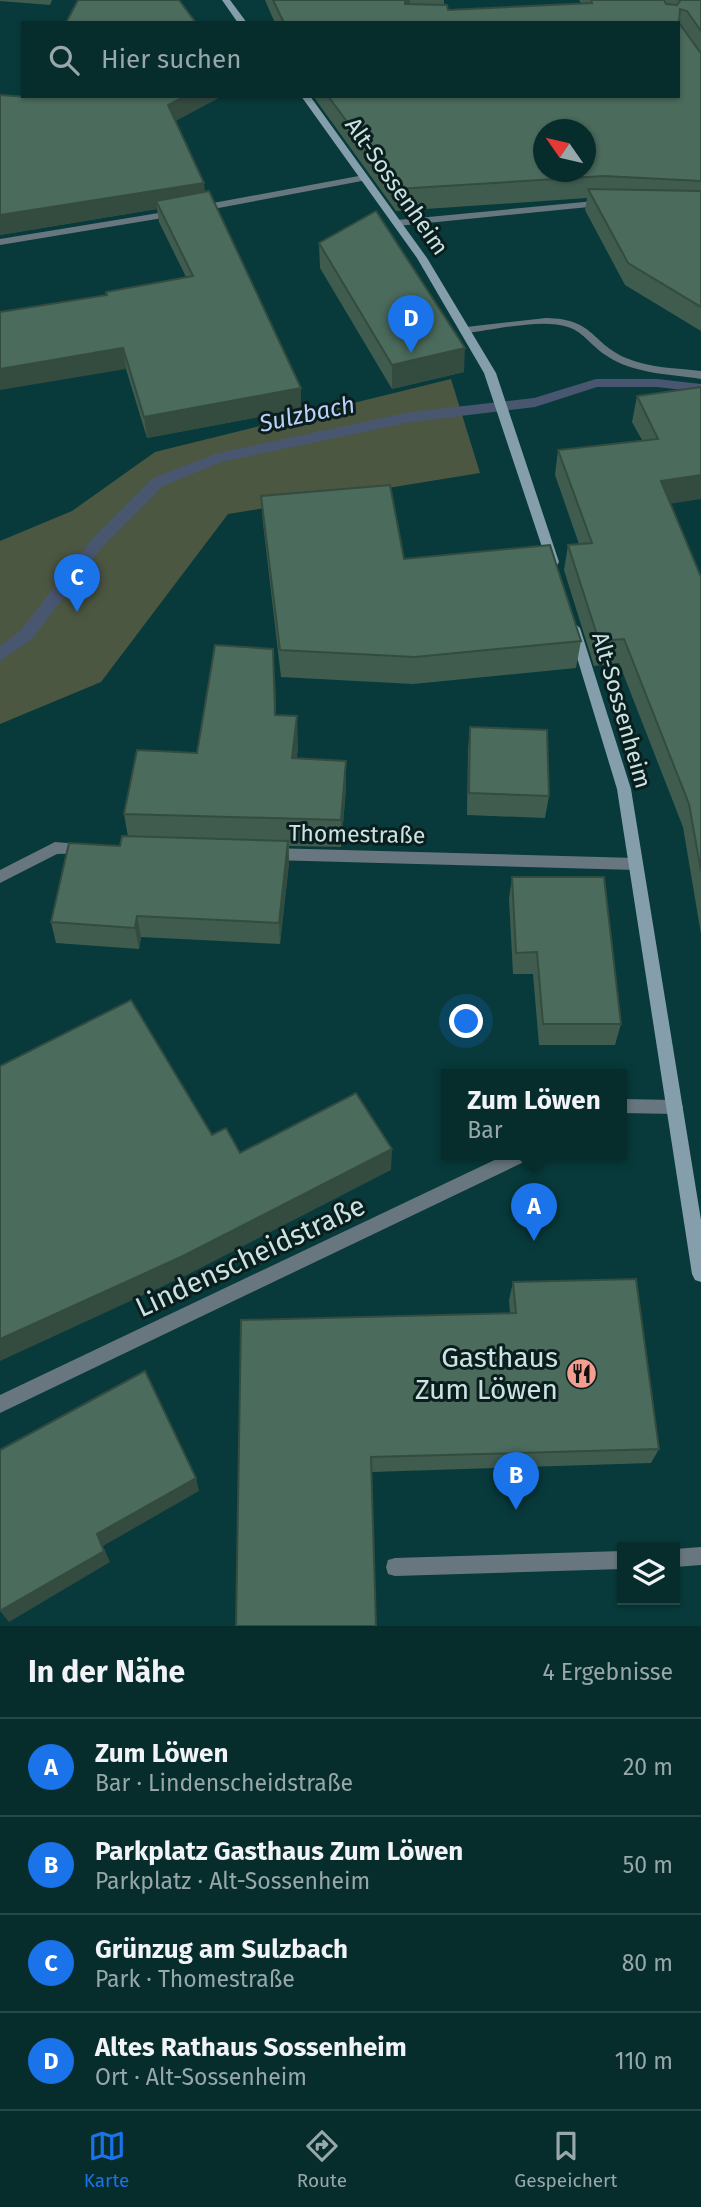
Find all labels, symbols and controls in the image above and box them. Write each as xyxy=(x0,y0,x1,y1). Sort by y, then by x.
search box xyxy=(21,21,680,98)
icon: search xyxy=(45,41,83,79)
text: Hier suchen xyxy=(101,44,241,75)
street label: Alt-Sossenheim xyxy=(339,112,455,260)
north arrow xyxy=(533,119,596,182)
pin: D xyxy=(388,295,434,353)
water label: Sulzbach xyxy=(256,390,357,438)
pin: C xyxy=(54,554,100,612)
street label: Alt-Sossenheim xyxy=(586,629,658,791)
street label: Thomestraße xyxy=(288,819,426,849)
your location xyxy=(449,1004,483,1038)
popup xyxy=(441,1069,627,1160)
text: Zum Löwen xyxy=(467,1085,601,1116)
text: Bar xyxy=(467,1116,503,1144)
pin: A xyxy=(511,1183,557,1241)
street label: Lindenscheidstraße xyxy=(130,1189,370,1324)
place label: Gasthaus Zum Löwen xyxy=(415,1341,558,1406)
restaurant icon: Gasthaus Zum Löwen xyxy=(564,1356,598,1390)
pin: B xyxy=(493,1452,539,1510)
map controls xyxy=(617,1542,680,1605)
button: layers xyxy=(617,1542,680,1605)
text: In der Nähe xyxy=(28,1654,185,1690)
text: 4 Ergebnisse xyxy=(543,1658,673,1686)
text: Zum Löwen xyxy=(95,1738,228,1769)
text: A xyxy=(44,1753,58,1781)
text: 20 m xyxy=(623,1753,673,1781)
text: Bar · Lindenscheidstraße xyxy=(95,1769,353,1797)
text: Parkplatz Gasthaus Zum Löwen xyxy=(95,1836,463,1867)
text: B xyxy=(44,1851,58,1879)
text: 50 m xyxy=(623,1851,673,1879)
text: Parkplatz · Alt-Sossenheim xyxy=(95,1867,370,1895)
text: Grünzug am Sulzbach xyxy=(95,1934,348,1965)
text: C xyxy=(44,1949,58,1977)
text: 80 m xyxy=(622,1949,673,1977)
text: Park · Thomestraße xyxy=(95,1965,295,1993)
text: Altes Rathaus Sossenheim xyxy=(95,2032,407,2063)
text: D xyxy=(44,2047,58,2075)
text: 110 m xyxy=(615,2047,673,2075)
text: Ort · Alt-Sossenheim xyxy=(95,2063,307,2091)
tab: Karte xyxy=(84,2127,129,2192)
tab: Route xyxy=(297,2127,347,2192)
tab: Gespeichert xyxy=(514,2127,617,2192)

